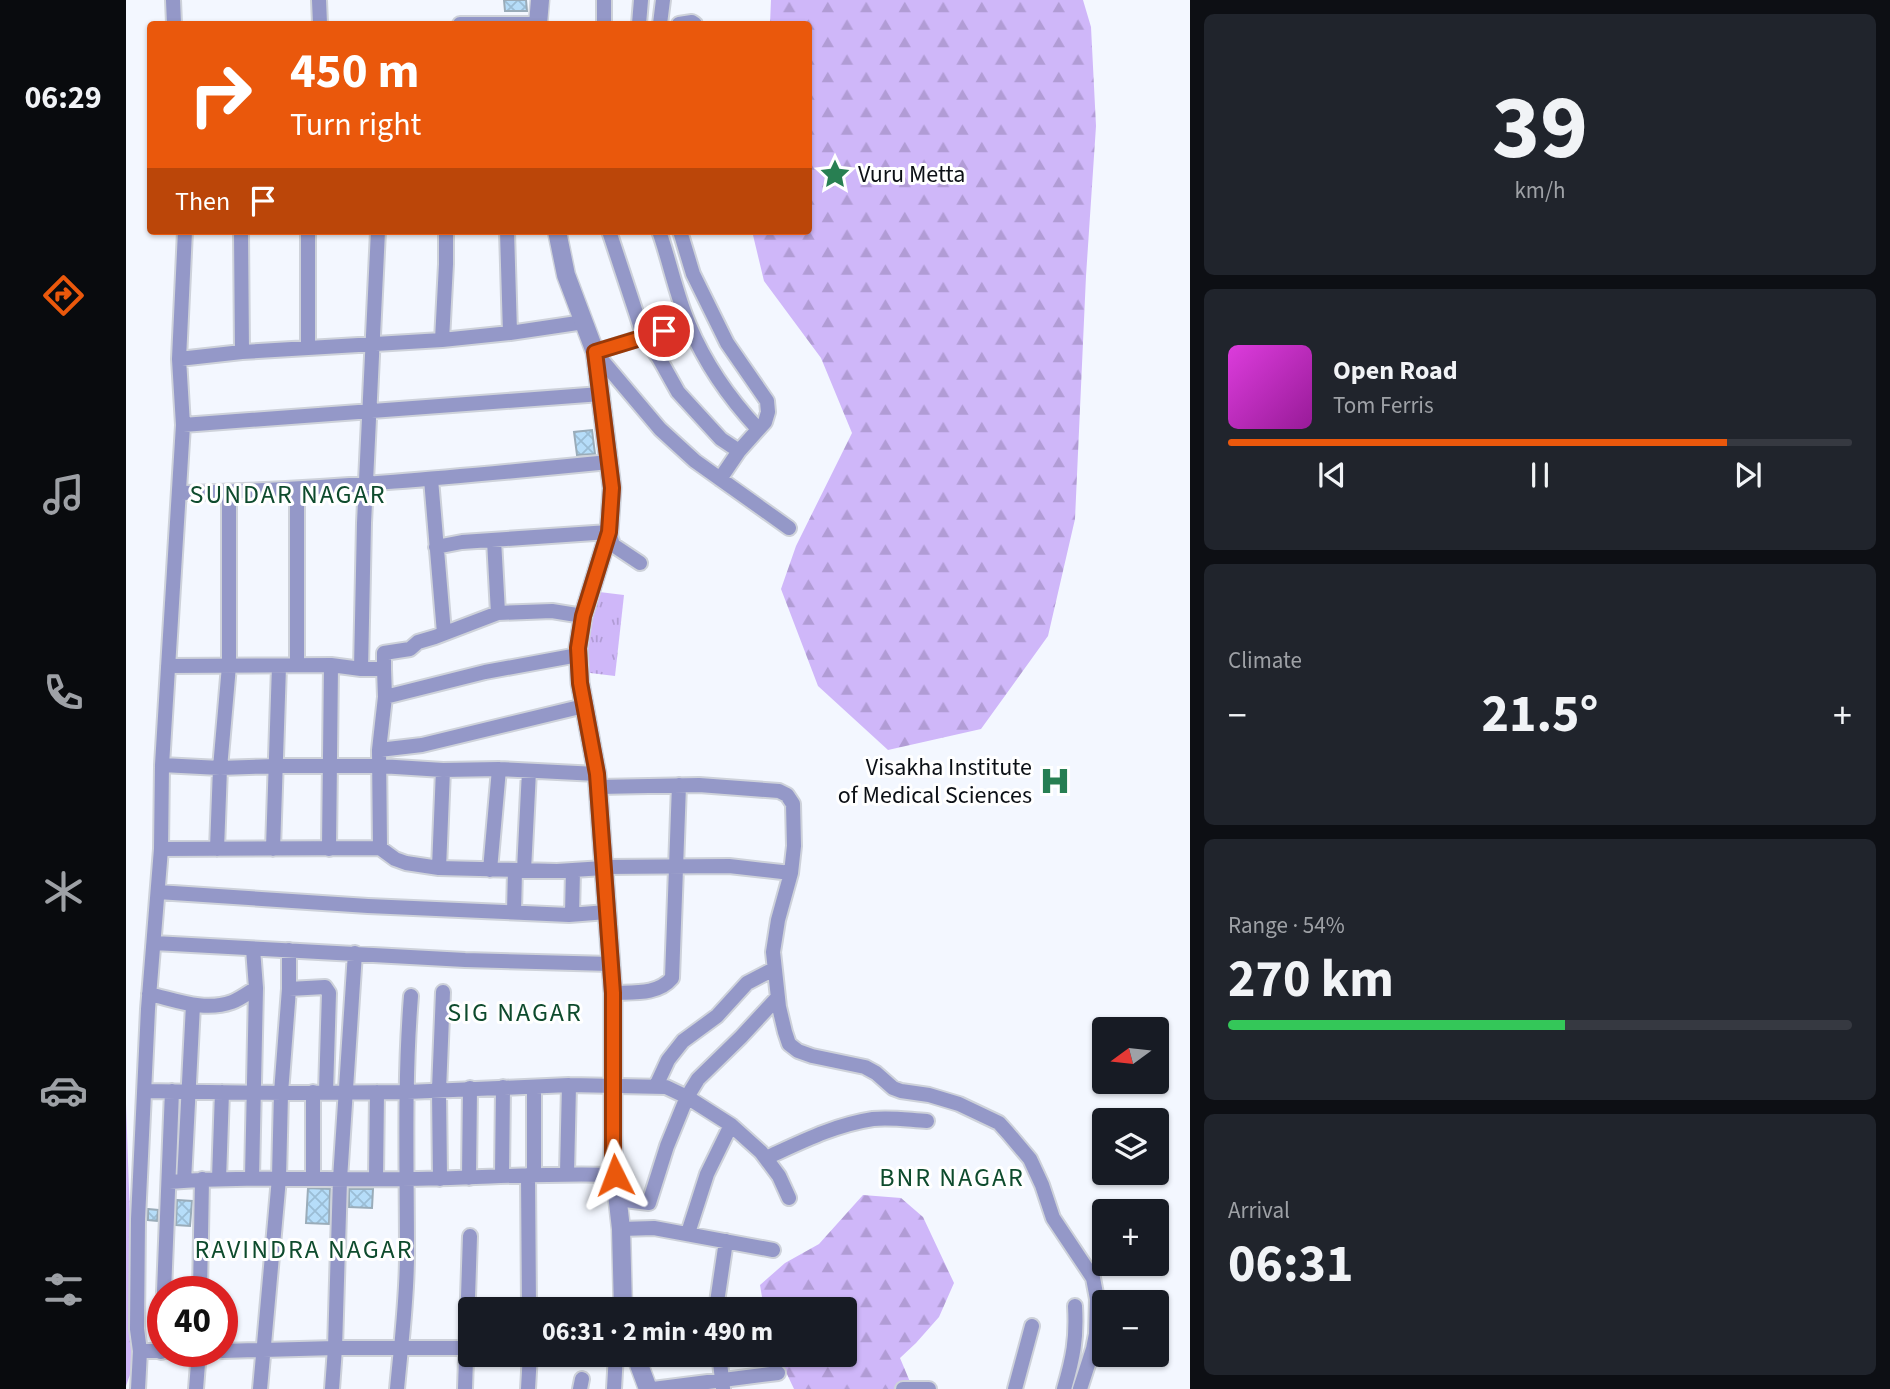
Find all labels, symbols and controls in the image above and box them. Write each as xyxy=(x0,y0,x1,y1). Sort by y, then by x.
text: 450 m xyxy=(290,37,419,107)
icon: right xyxy=(175,49,266,140)
text: 39 xyxy=(1492,64,1588,193)
text: 06:29 xyxy=(24,75,102,121)
text: Turn right xyxy=(290,102,421,148)
place icon: Vuru Metta xyxy=(818,157,852,191)
place label: Vuru Metta xyxy=(858,157,965,192)
text: km/h xyxy=(1514,174,1566,207)
icon: arrive xyxy=(244,182,282,220)
text: Then xyxy=(175,183,230,220)
icon: directions xyxy=(39,271,88,320)
pin xyxy=(634,301,694,361)
icon: arrive xyxy=(645,312,683,350)
text: Open Road xyxy=(1333,352,1458,389)
text: Tom Ferris xyxy=(1333,389,1434,422)
icon: previous xyxy=(1313,456,1351,494)
icon: pause xyxy=(1521,456,1559,494)
icon: next xyxy=(1729,456,1767,494)
icon: music xyxy=(39,470,88,519)
district label: SUNDAR NAGAR xyxy=(190,476,386,513)
text: Climate xyxy=(1228,644,1302,677)
icon: phone xyxy=(39,668,88,717)
text: 21.5° xyxy=(1482,678,1598,752)
text: − xyxy=(1228,689,1247,743)
text: + xyxy=(1833,689,1852,743)
place label: Visakha Institute of Medical Sciences xyxy=(838,750,1032,813)
hospital icon: Visakha Institute of Medical Sciences xyxy=(1038,764,1072,798)
icon: climate xyxy=(39,867,88,916)
text: Range · 54% xyxy=(1228,909,1345,942)
text: 270 km xyxy=(1228,943,1394,1017)
district label: SIG NAGAR xyxy=(447,994,583,1031)
north arrow xyxy=(1092,1017,1169,1094)
map controls xyxy=(1092,1017,1169,1367)
icon: car xyxy=(39,1066,88,1115)
button: layers xyxy=(1092,1108,1169,1185)
position arrow xyxy=(578,1138,652,1212)
district label: BNR NAGAR xyxy=(879,1159,1025,1196)
text: Arrival xyxy=(1228,1194,1290,1227)
button: + xyxy=(1092,1199,1169,1276)
text: 06:31 xyxy=(1228,1228,1353,1302)
district label: RAVINDRA NAGAR xyxy=(194,1231,414,1268)
icon: filters xyxy=(39,1265,88,1314)
speed limit sign: 40 xyxy=(147,1276,238,1367)
button: − xyxy=(1092,1290,1169,1367)
text: 06:31 · 2 min · 490 m xyxy=(542,1313,773,1350)

